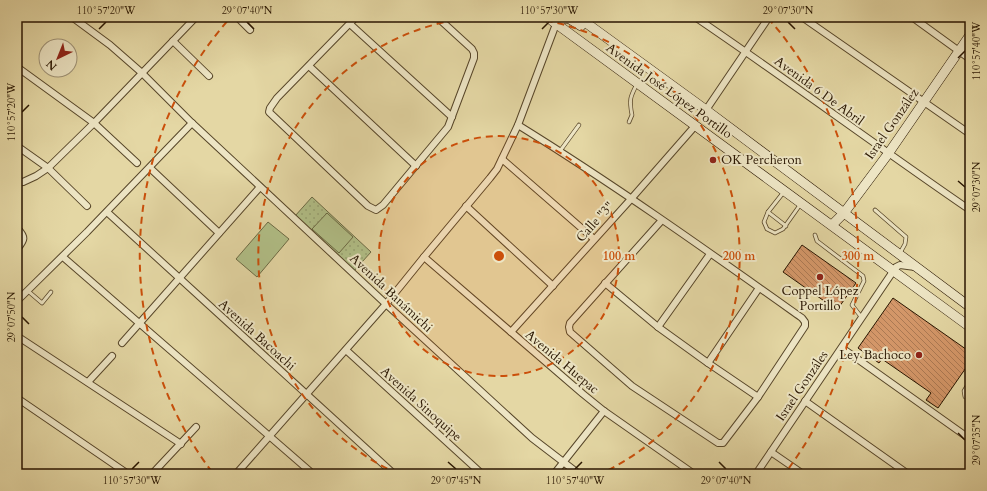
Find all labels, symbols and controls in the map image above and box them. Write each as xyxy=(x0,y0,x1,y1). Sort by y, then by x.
text: 110°57'20"W xyxy=(77,4,136,18)
text: 29°07'40"N xyxy=(222,4,273,18)
text: 110°57'30"W xyxy=(520,4,579,18)
text: 29°07'30"N xyxy=(763,4,814,18)
text: 110°57'40"W xyxy=(970,21,984,80)
north arrow xyxy=(38,38,78,78)
street label: Avenida José López Portillo xyxy=(602,39,736,143)
street label: Avenida 6 De Abril xyxy=(770,52,868,130)
text: N xyxy=(43,56,60,74)
text: 110°57'20"W xyxy=(5,82,19,141)
street label: Israel González xyxy=(861,85,923,163)
place label: OK Percheron xyxy=(721,151,802,169)
marker: OK Percheron xyxy=(708,155,718,165)
text: 29°07'30"N xyxy=(970,161,984,212)
street label: Calle "3" xyxy=(572,198,618,246)
text: 100 m xyxy=(603,248,636,264)
text: 200 m xyxy=(723,248,756,264)
text: 300 m xyxy=(842,248,875,264)
centre of rings xyxy=(492,249,506,263)
street label: Avenida Banámichi xyxy=(346,250,437,337)
marker: Coppel López Portillo xyxy=(815,272,825,282)
place label: Coppel López Portillo xyxy=(781,282,859,315)
text: 29°07'50"N xyxy=(5,291,19,342)
street label: Avenida Bacoachi xyxy=(214,295,300,375)
street label: Avenida Huepac xyxy=(521,326,603,398)
place label: Ley Bachoco xyxy=(839,346,911,364)
street label: Israel Gonzáles xyxy=(772,347,832,425)
marker: Ley Bachoco xyxy=(914,350,924,360)
street label: Avenida Sinoquipe xyxy=(376,363,466,446)
text: 29°07'35"N xyxy=(970,414,984,465)
text: 110°57'30"W xyxy=(103,474,162,488)
text: 29°07'45"N xyxy=(431,474,482,488)
text: 110°57'40"W xyxy=(546,474,605,488)
text: 29°07'40"N xyxy=(701,474,752,488)

